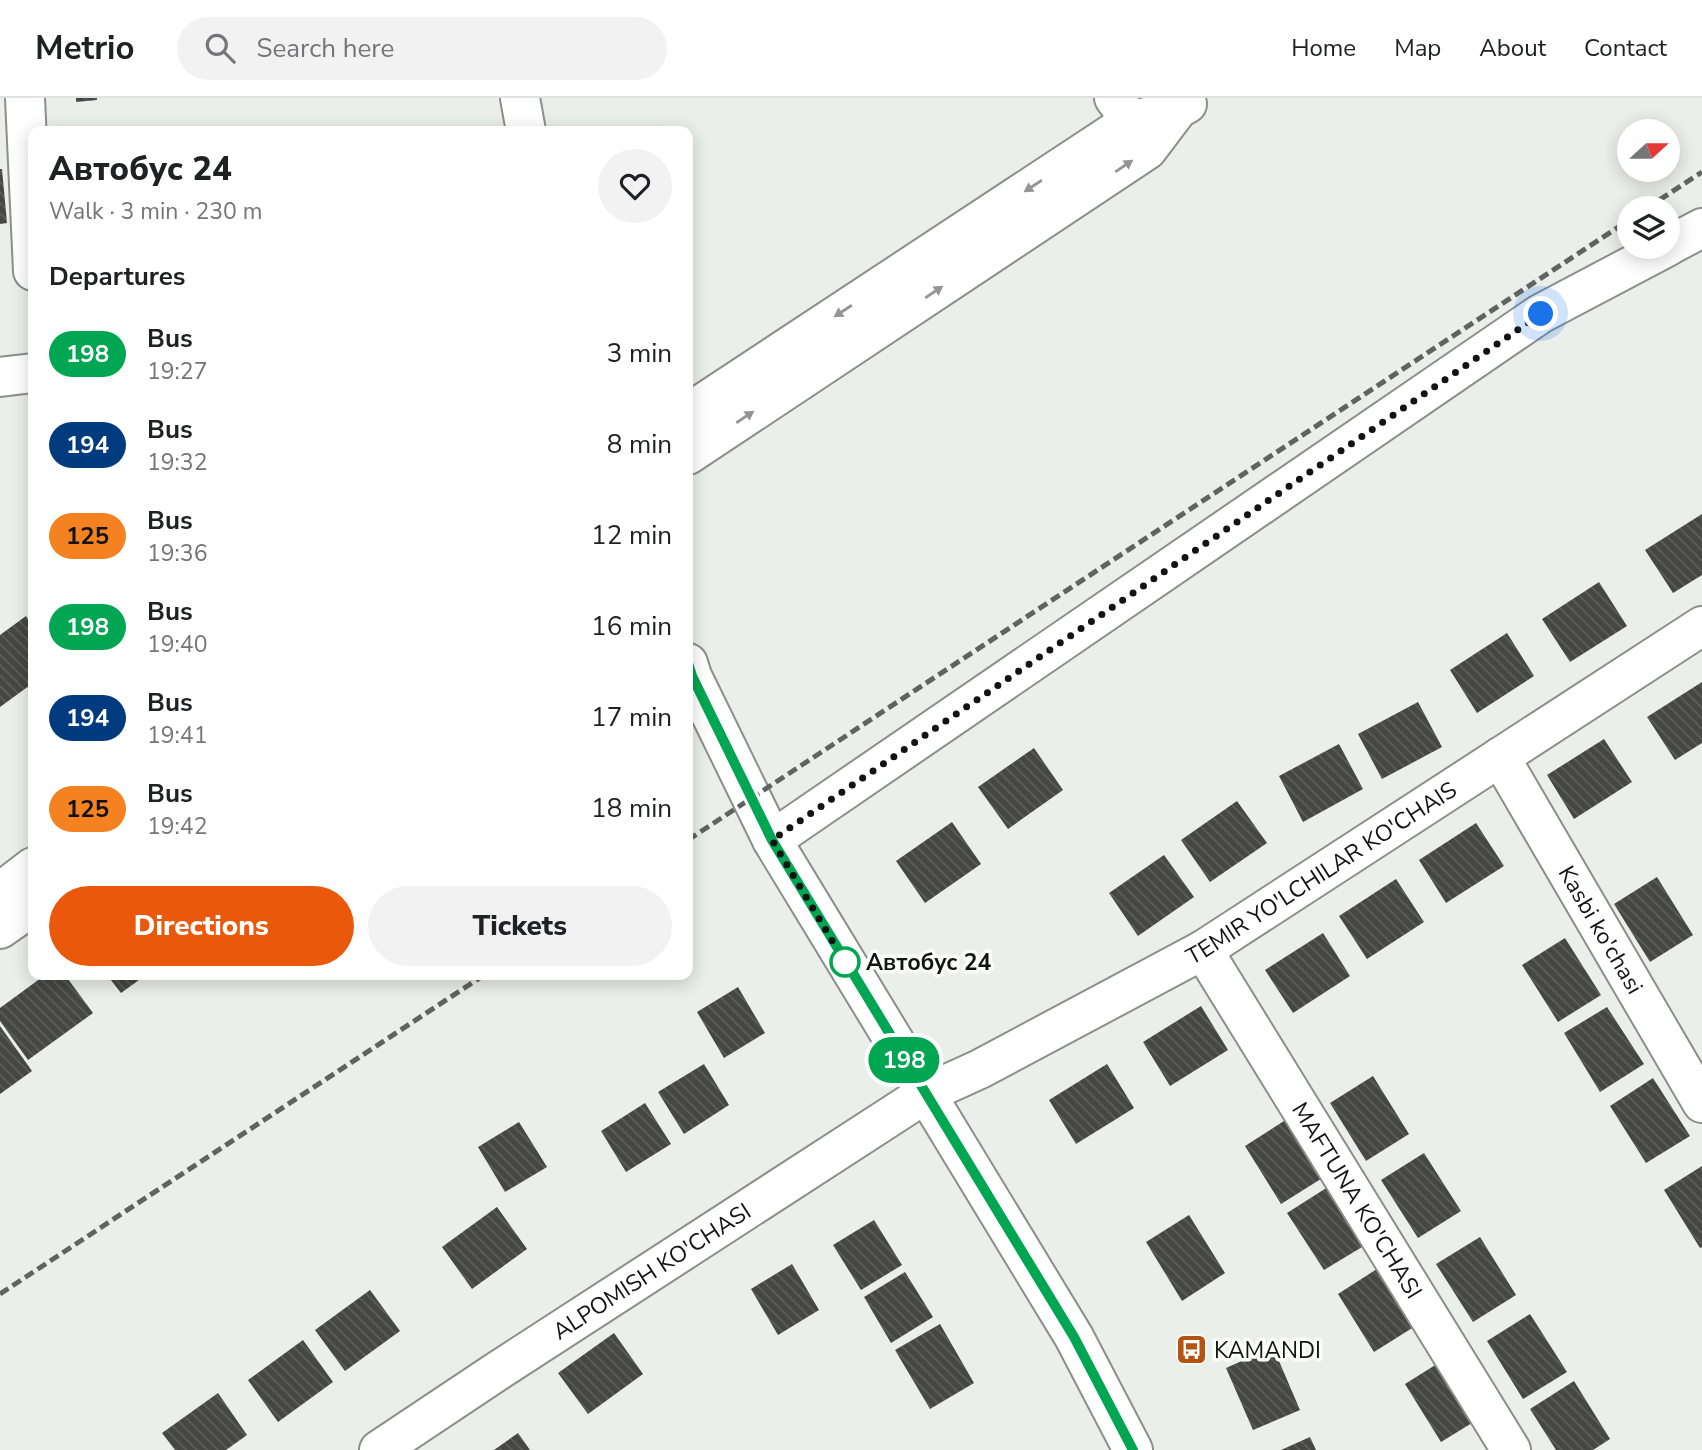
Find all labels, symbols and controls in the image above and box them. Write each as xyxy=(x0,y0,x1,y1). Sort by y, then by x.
search box xyxy=(177,17,667,80)
text: Metrio xyxy=(35,26,135,71)
icon: search xyxy=(201,29,239,67)
text: Search here xyxy=(257,31,394,66)
text: Home xyxy=(1291,32,1356,64)
text: Map xyxy=(1394,32,1441,64)
text: About xyxy=(1479,32,1546,64)
text: Contact xyxy=(1584,32,1667,64)
north arrow xyxy=(1617,119,1680,182)
map controls xyxy=(1617,119,1680,259)
text: Автобус 24 xyxy=(49,147,232,192)
button: heart xyxy=(598,149,672,223)
one-way arrow xyxy=(1115,159,1133,173)
one-way arrow xyxy=(1024,179,1042,193)
text: Walk · 3 min · 230 m xyxy=(49,196,262,227)
button: layers xyxy=(1617,196,1680,259)
text: Departures xyxy=(49,259,185,294)
one-way arrow xyxy=(925,285,944,298)
your location xyxy=(1523,296,1558,331)
one-way arrow xyxy=(834,304,852,318)
text: Bus xyxy=(147,321,193,356)
text: 3 min xyxy=(607,336,672,371)
text: 198 xyxy=(66,338,109,370)
text: 19:27 xyxy=(147,356,207,387)
one-way arrow xyxy=(735,411,754,424)
text: Bus xyxy=(147,412,193,447)
text: 8 min xyxy=(607,427,672,462)
text: 194 xyxy=(66,429,109,461)
text: 19:32 xyxy=(147,447,207,478)
text: Bus xyxy=(147,503,193,538)
text: 12 min xyxy=(591,518,672,553)
text: 125 xyxy=(66,520,109,552)
text: 19:36 xyxy=(147,538,207,569)
text: Bus xyxy=(147,594,193,629)
text: 16 min xyxy=(591,609,672,644)
text: 198 xyxy=(66,611,109,643)
text: 19:40 xyxy=(147,629,207,660)
text: Bus xyxy=(147,685,193,720)
text: 17 min xyxy=(591,700,672,735)
text: 194 xyxy=(66,702,109,734)
text: 19:41 xyxy=(147,720,207,751)
street label: TEMIR YO'LCHILAR KO'CHAIS xyxy=(1181,774,1463,972)
text: Bus xyxy=(147,776,193,811)
text: 18 min xyxy=(591,791,672,826)
text: 125 xyxy=(66,793,109,825)
text: 19:42 xyxy=(147,811,207,842)
street label: Kasbi ko'chasi xyxy=(1551,860,1650,1000)
button: Directions xyxy=(49,886,354,966)
button: Tickets xyxy=(368,886,672,966)
marker: Автобус 24 xyxy=(830,947,860,977)
place label: Автобус 24 xyxy=(866,947,992,978)
line badge: 198 xyxy=(864,1037,944,1083)
text: 198 xyxy=(882,1044,926,1076)
street label: MAFTUNA KO'CHASI xyxy=(1284,1096,1429,1305)
street label: ALPOMISH KO'CHASI xyxy=(547,1196,757,1347)
bus stop icon: KAMANDI xyxy=(1174,1333,1208,1367)
place label: KAMANDI xyxy=(1214,1335,1321,1366)

